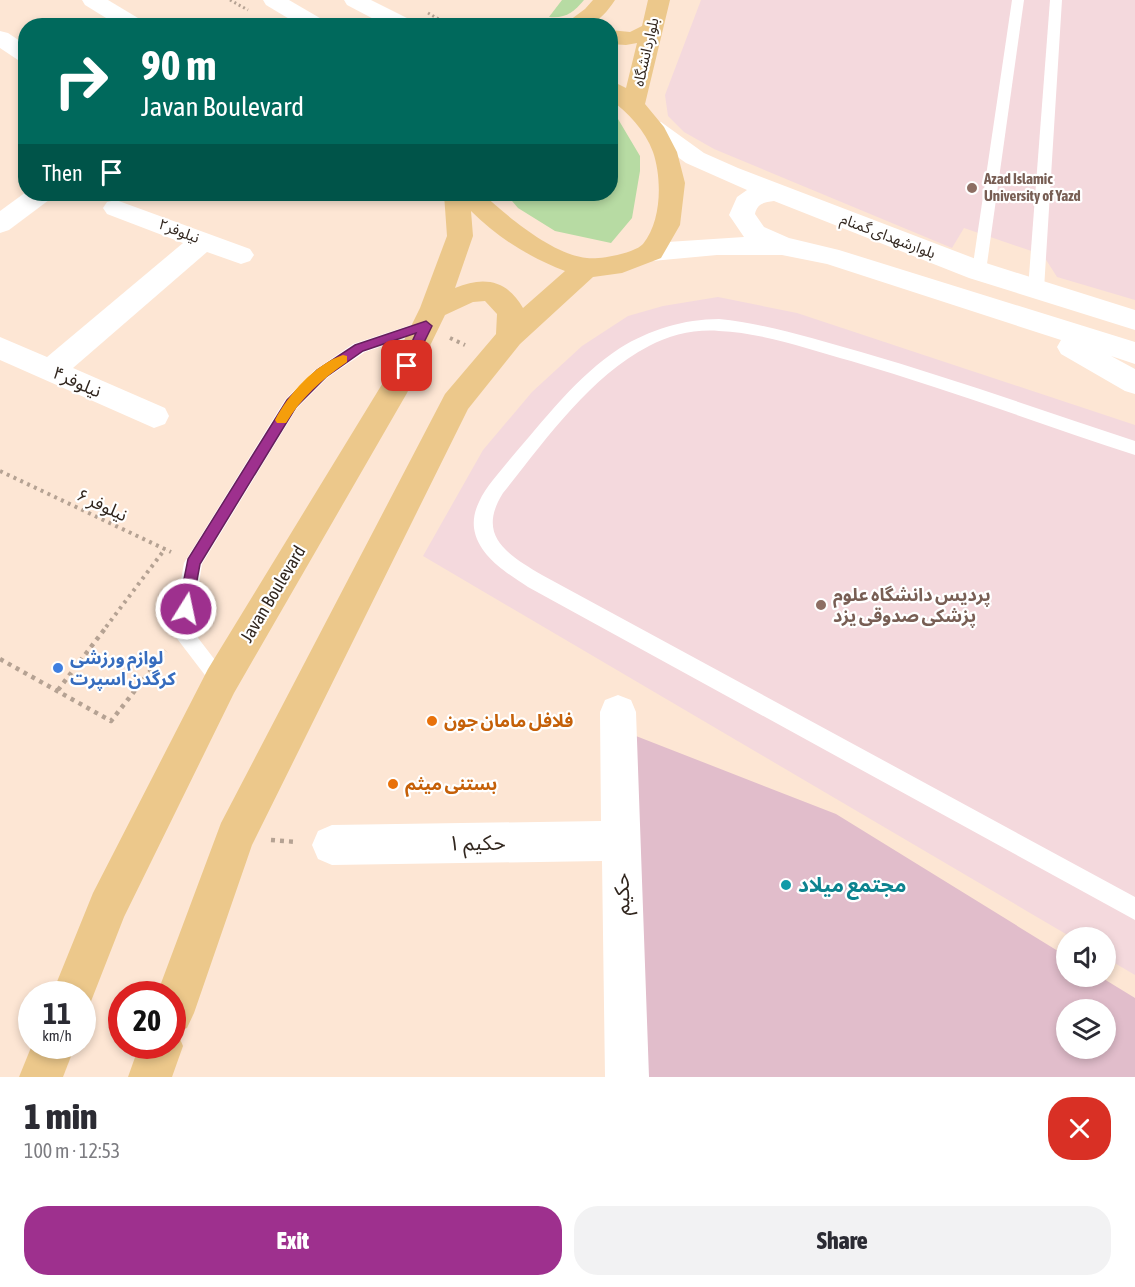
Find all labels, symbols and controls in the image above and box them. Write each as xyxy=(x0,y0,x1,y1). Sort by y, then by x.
street label: بلواردانشگاه xyxy=(629,16,663,88)
text: 90 m xyxy=(141,41,216,89)
icon: right xyxy=(42,42,120,120)
text: Javan Boulevard xyxy=(141,91,304,122)
icon: arrive xyxy=(95,156,128,189)
text: Then xyxy=(42,160,83,186)
place label: Azad Islamic University of Yazd xyxy=(983,170,1081,204)
marker: Azad Islamic University of Yazd xyxy=(965,181,979,195)
street label: بلوارشهدای گمنام xyxy=(837,210,938,264)
street label: نیلوفر۲ xyxy=(156,215,202,247)
pin xyxy=(381,340,432,391)
icon: arrive xyxy=(390,349,423,382)
street label: نیلوفر۴ xyxy=(49,362,105,402)
street label: نیلوفر ۶ xyxy=(73,484,131,526)
street label: Javan Boulevard xyxy=(236,542,310,646)
position arrow xyxy=(154,577,218,641)
place label: پردیس دانشگاه علوم پزشکی صدوقی یزد xyxy=(833,584,991,628)
marker: پردیس دانشگاه علوم پزشکی صدوقی یزد xyxy=(814,598,828,612)
place label: لوازم ورزشی کرگدن اسپرت xyxy=(70,647,177,691)
marker: لوازم ورزشی کرگدن اسپرت xyxy=(51,661,65,675)
place label: فلافل مامان جون xyxy=(444,710,573,731)
marker: فلافل مامان جون xyxy=(425,714,439,728)
place label: بستنی میثم xyxy=(405,773,497,797)
marker: بستنی میثم xyxy=(386,777,400,791)
street label: حکیم ۱ xyxy=(448,829,506,859)
street label: حکیم xyxy=(609,872,637,916)
place label: مجتمع میلاد xyxy=(798,872,906,900)
marker: مجتمع میلاد xyxy=(779,878,793,892)
map controls xyxy=(1056,927,1116,1059)
button: sound xyxy=(1056,927,1116,987)
speed limit sign: 20 xyxy=(108,981,186,1059)
text: 11 xyxy=(43,996,71,1030)
button: layers xyxy=(1056,999,1116,1059)
text: km/h xyxy=(42,1027,72,1044)
text: 1 min xyxy=(24,1095,98,1137)
button: close xyxy=(1048,1097,1111,1160)
text: 100 m · 12:53 xyxy=(24,1139,120,1162)
button: Exit xyxy=(24,1206,562,1275)
button: Share xyxy=(574,1206,1111,1275)

